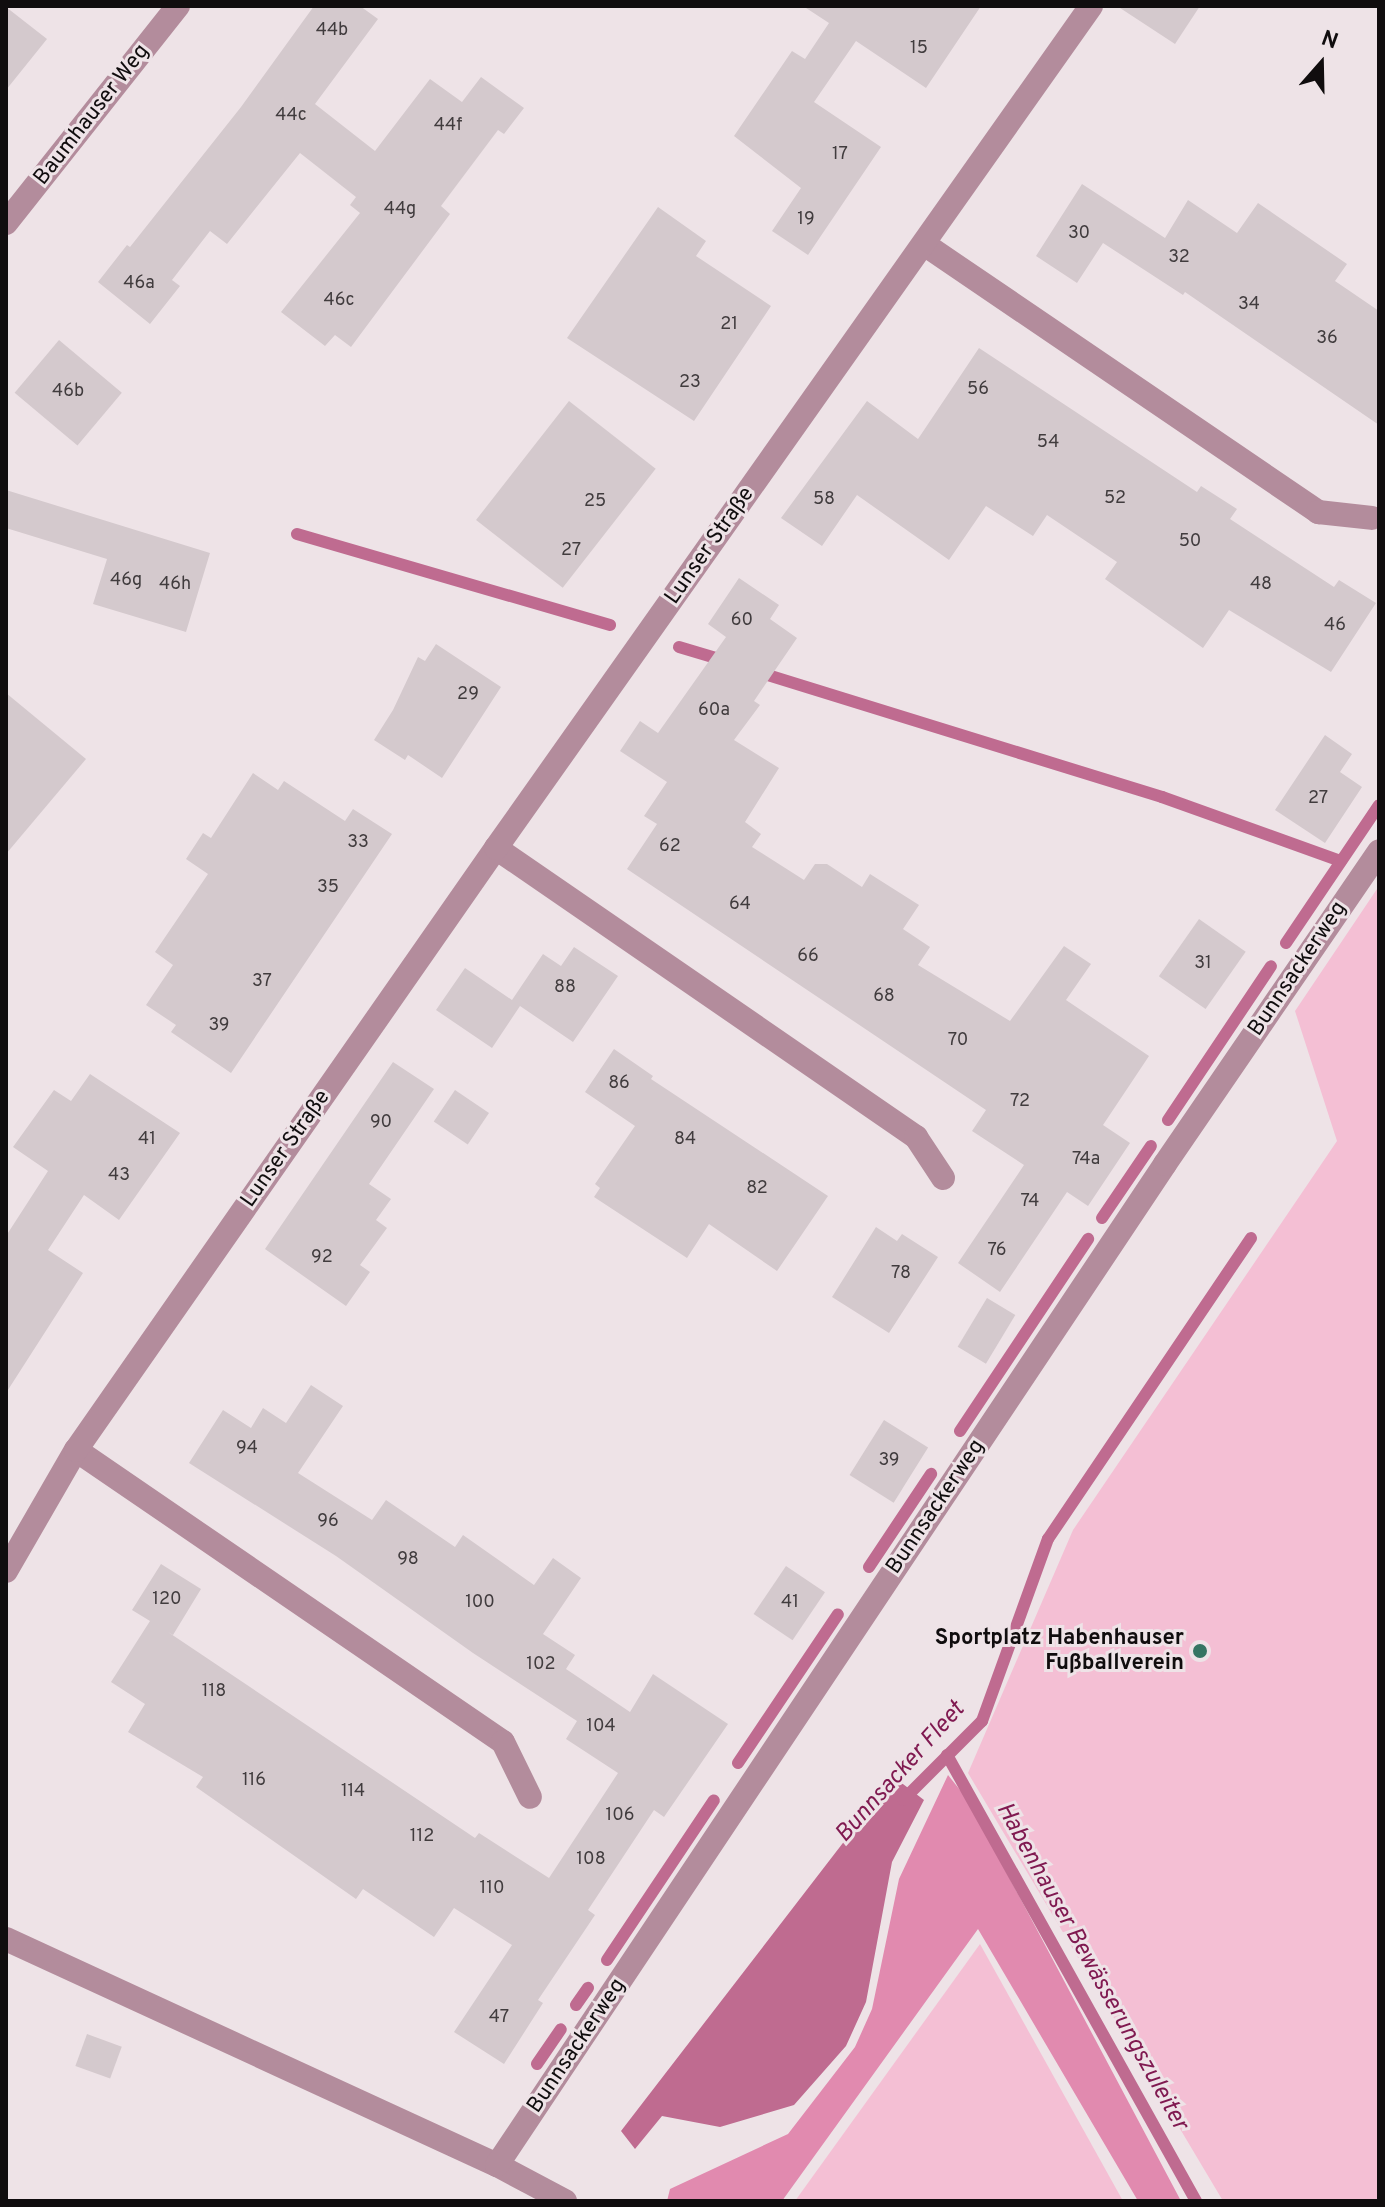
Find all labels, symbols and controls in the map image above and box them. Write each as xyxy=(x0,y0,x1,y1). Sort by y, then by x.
house number: 44b xyxy=(316,20,348,42)
north arrow xyxy=(1281,24,1361,104)
text: N xyxy=(1317,26,1341,56)
house number: 15 xyxy=(910,38,928,60)
street label: Baumhauser Weg xyxy=(29,39,155,191)
house number: 44c xyxy=(275,105,307,127)
house number: 44f xyxy=(434,115,462,137)
house number: 17 xyxy=(832,144,848,166)
house number: 44g xyxy=(384,199,416,221)
house number: 19 xyxy=(797,209,815,231)
house number: 30 xyxy=(1068,223,1090,245)
house number: 32 xyxy=(1168,247,1190,269)
house number: 46a xyxy=(123,273,155,295)
house number: 46c xyxy=(324,290,354,312)
house number: 34 xyxy=(1238,294,1260,316)
house number: 21 xyxy=(720,314,738,336)
house number: 36 xyxy=(1316,328,1338,350)
house number: 23 xyxy=(679,372,701,394)
house number: 56 xyxy=(967,379,989,401)
house number: 46b xyxy=(52,381,84,403)
house number: 54 xyxy=(1037,432,1059,454)
street label: Lunser Straße xyxy=(660,482,760,610)
house number: 52 xyxy=(1104,488,1126,510)
house number: 58 xyxy=(813,489,835,511)
house number: 25 xyxy=(584,491,606,513)
house number: 50 xyxy=(1179,531,1201,553)
house number: 27 xyxy=(561,540,581,562)
house number: 46g xyxy=(110,570,142,592)
house number: 46h xyxy=(159,574,191,596)
house number: 48 xyxy=(1250,574,1272,596)
house number: 60 xyxy=(731,610,753,632)
house number: 46 xyxy=(1324,615,1346,637)
house number: 29 xyxy=(457,684,479,706)
house number: 60a xyxy=(698,700,730,722)
house number: 27 xyxy=(1308,788,1328,810)
house number: 33 xyxy=(347,832,369,854)
house number: 62 xyxy=(659,836,681,858)
house number: 35 xyxy=(317,877,339,899)
house number: 64 xyxy=(729,894,751,916)
street label: Bunnsackerweg xyxy=(1243,897,1353,1041)
house number: 66 xyxy=(797,946,819,968)
house number: 31 xyxy=(1194,953,1212,975)
house number: 37 xyxy=(252,971,272,993)
house number: 88 xyxy=(554,977,576,999)
house number: 68 xyxy=(873,986,895,1008)
house number: 39 xyxy=(208,1015,230,1037)
house number: 70 xyxy=(948,1030,968,1052)
house number: 86 xyxy=(608,1073,630,1095)
street label: Lunser Straße xyxy=(236,1085,336,1213)
house number: 72 xyxy=(1010,1091,1030,1113)
house number: 90 xyxy=(370,1112,392,1134)
house number: 41 xyxy=(138,1129,156,1151)
house number: 84 xyxy=(674,1129,696,1151)
house number: 74a xyxy=(1072,1149,1100,1171)
house number: 43 xyxy=(108,1165,130,1187)
house number: 82 xyxy=(746,1178,768,1200)
house number: 74 xyxy=(1021,1191,1039,1213)
house number: 76 xyxy=(987,1240,1007,1262)
house number: 92 xyxy=(311,1247,333,1269)
house number: 78 xyxy=(891,1263,911,1285)
street label: Bunnsackerweg xyxy=(881,1435,991,1579)
house number: 94 xyxy=(236,1438,258,1460)
house number: 39 xyxy=(878,1450,900,1472)
house number: 96 xyxy=(317,1511,339,1533)
house number: 98 xyxy=(397,1549,419,1571)
house number: 120 xyxy=(152,1589,182,1611)
house number: 100 xyxy=(465,1592,495,1614)
house number: 41 xyxy=(781,1592,799,1614)
place label: Sportplatz Habenhauser Fußballverein xyxy=(935,1625,1184,1676)
marker: Sportplatz Habenhauser Fußballverein xyxy=(1191,1642,1209,1660)
house number: 102 xyxy=(526,1654,556,1676)
house number: 118 xyxy=(202,1681,226,1703)
water label: Bunnsacker Fleet xyxy=(830,1697,972,1849)
house number: 104 xyxy=(586,1716,616,1738)
house number: 116 xyxy=(242,1770,266,1792)
house number: 114 xyxy=(341,1781,365,1803)
water label: Habenhauser Bewässerungszuleiter xyxy=(989,1798,1193,2136)
house number: 106 xyxy=(605,1805,635,1827)
house number: 112 xyxy=(410,1826,434,1848)
house number: 108 xyxy=(576,1849,606,1871)
house number: 110 xyxy=(480,1878,504,1900)
street label: Bunnsackerweg xyxy=(522,1974,632,2118)
house number: 47 xyxy=(489,2007,509,2029)

